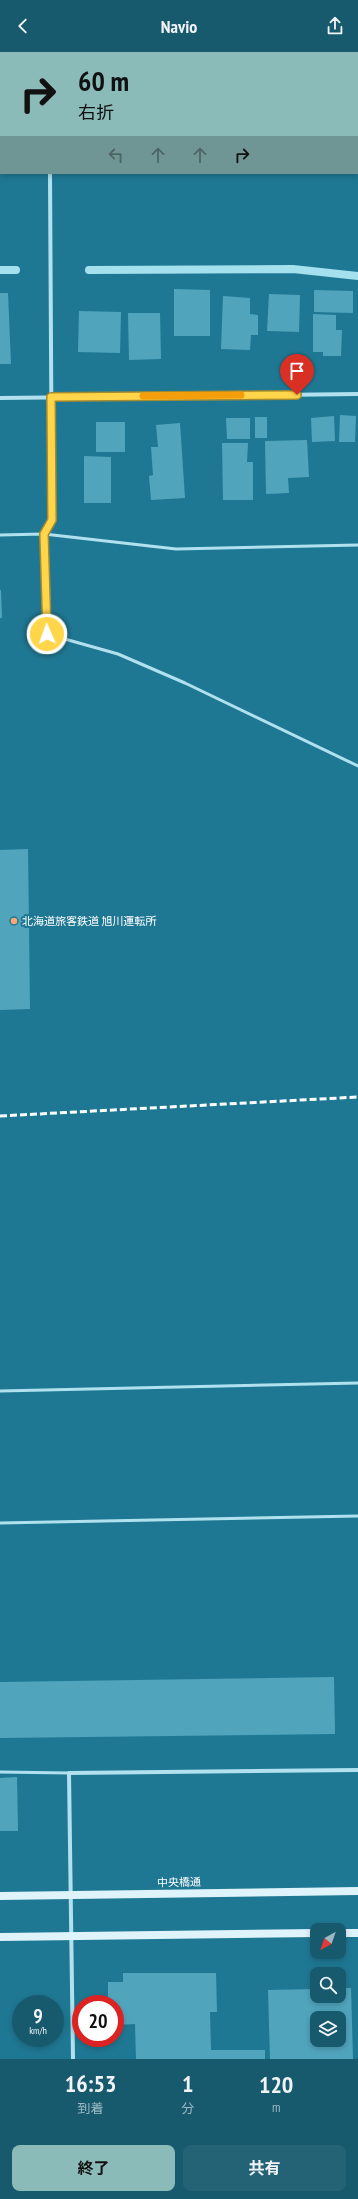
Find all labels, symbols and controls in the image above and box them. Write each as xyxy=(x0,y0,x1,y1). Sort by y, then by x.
icon: back xyxy=(12,15,34,37)
text: Navio xyxy=(161,15,197,38)
icon: share xyxy=(324,15,346,37)
text: 60 m xyxy=(78,62,129,99)
icon: right xyxy=(12,68,64,120)
text: 右折 xyxy=(78,101,114,124)
icon: left xyxy=(105,144,127,166)
icon: ahead xyxy=(147,144,169,166)
icon: ahead xyxy=(189,144,211,166)
icon: right xyxy=(231,144,253,166)
pin xyxy=(280,354,314,395)
icon: arrive xyxy=(286,360,308,382)
position arrow xyxy=(26,613,68,655)
place label: 北海道旅客鉄道 旭川運転所 xyxy=(22,914,157,928)
marker: 北海道旅客鉄道 旭川運転所 xyxy=(9,916,19,926)
street label: 中央橋通 xyxy=(157,1875,201,1889)
north arrow xyxy=(310,1923,346,1959)
map controls xyxy=(310,1923,346,2047)
button: search xyxy=(310,1967,346,2003)
speed limit sign: 20 xyxy=(72,1995,124,2047)
text: 9 xyxy=(33,2003,43,2029)
button: layers xyxy=(310,2011,346,2047)
text: km/h xyxy=(29,2024,47,2037)
text: 16:53 xyxy=(65,2068,117,2099)
text: 1 xyxy=(182,2068,193,2099)
text: 120 xyxy=(259,2069,293,2100)
text: m xyxy=(272,2099,280,2116)
text: 到着 xyxy=(78,2100,104,2117)
text: 分 xyxy=(181,2100,194,2117)
button: 終了 xyxy=(12,2145,175,2191)
button: 共有 xyxy=(183,2145,346,2191)

